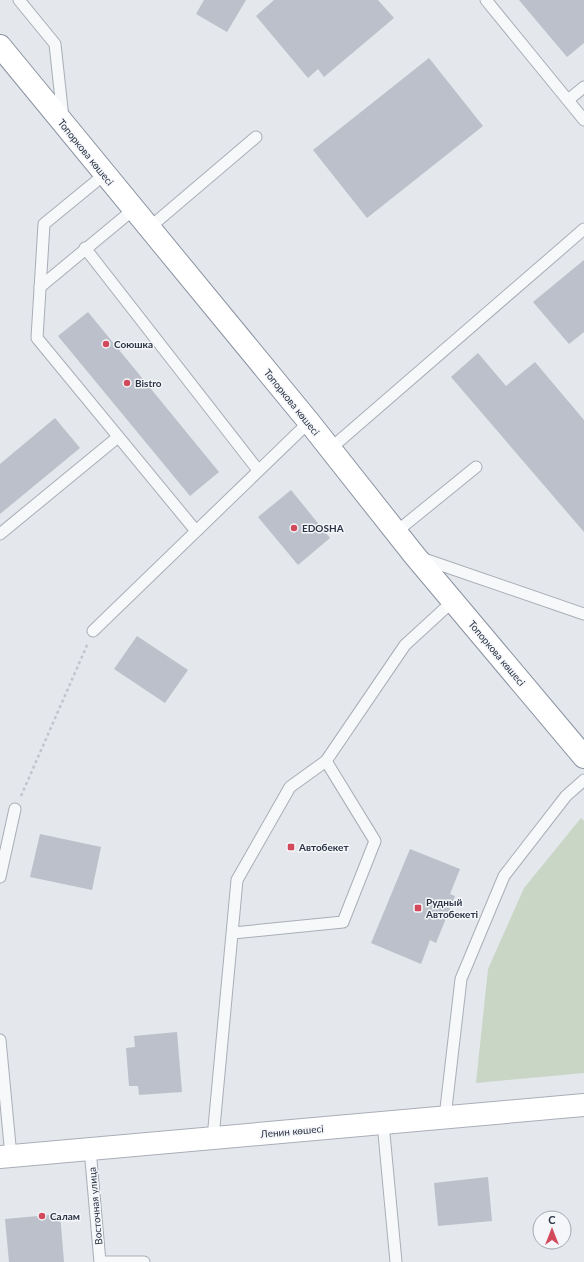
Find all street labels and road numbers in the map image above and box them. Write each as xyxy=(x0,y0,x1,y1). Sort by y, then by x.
street label: Топоркова көшесі xyxy=(56,116,116,188)
street label: Топоркова көшесі xyxy=(262,366,322,438)
street label: Топоркова көшесі xyxy=(466,618,528,688)
street label: Ленин көшесі xyxy=(259,1122,324,1140)
street label: Восточная улица xyxy=(86,1167,104,1245)

